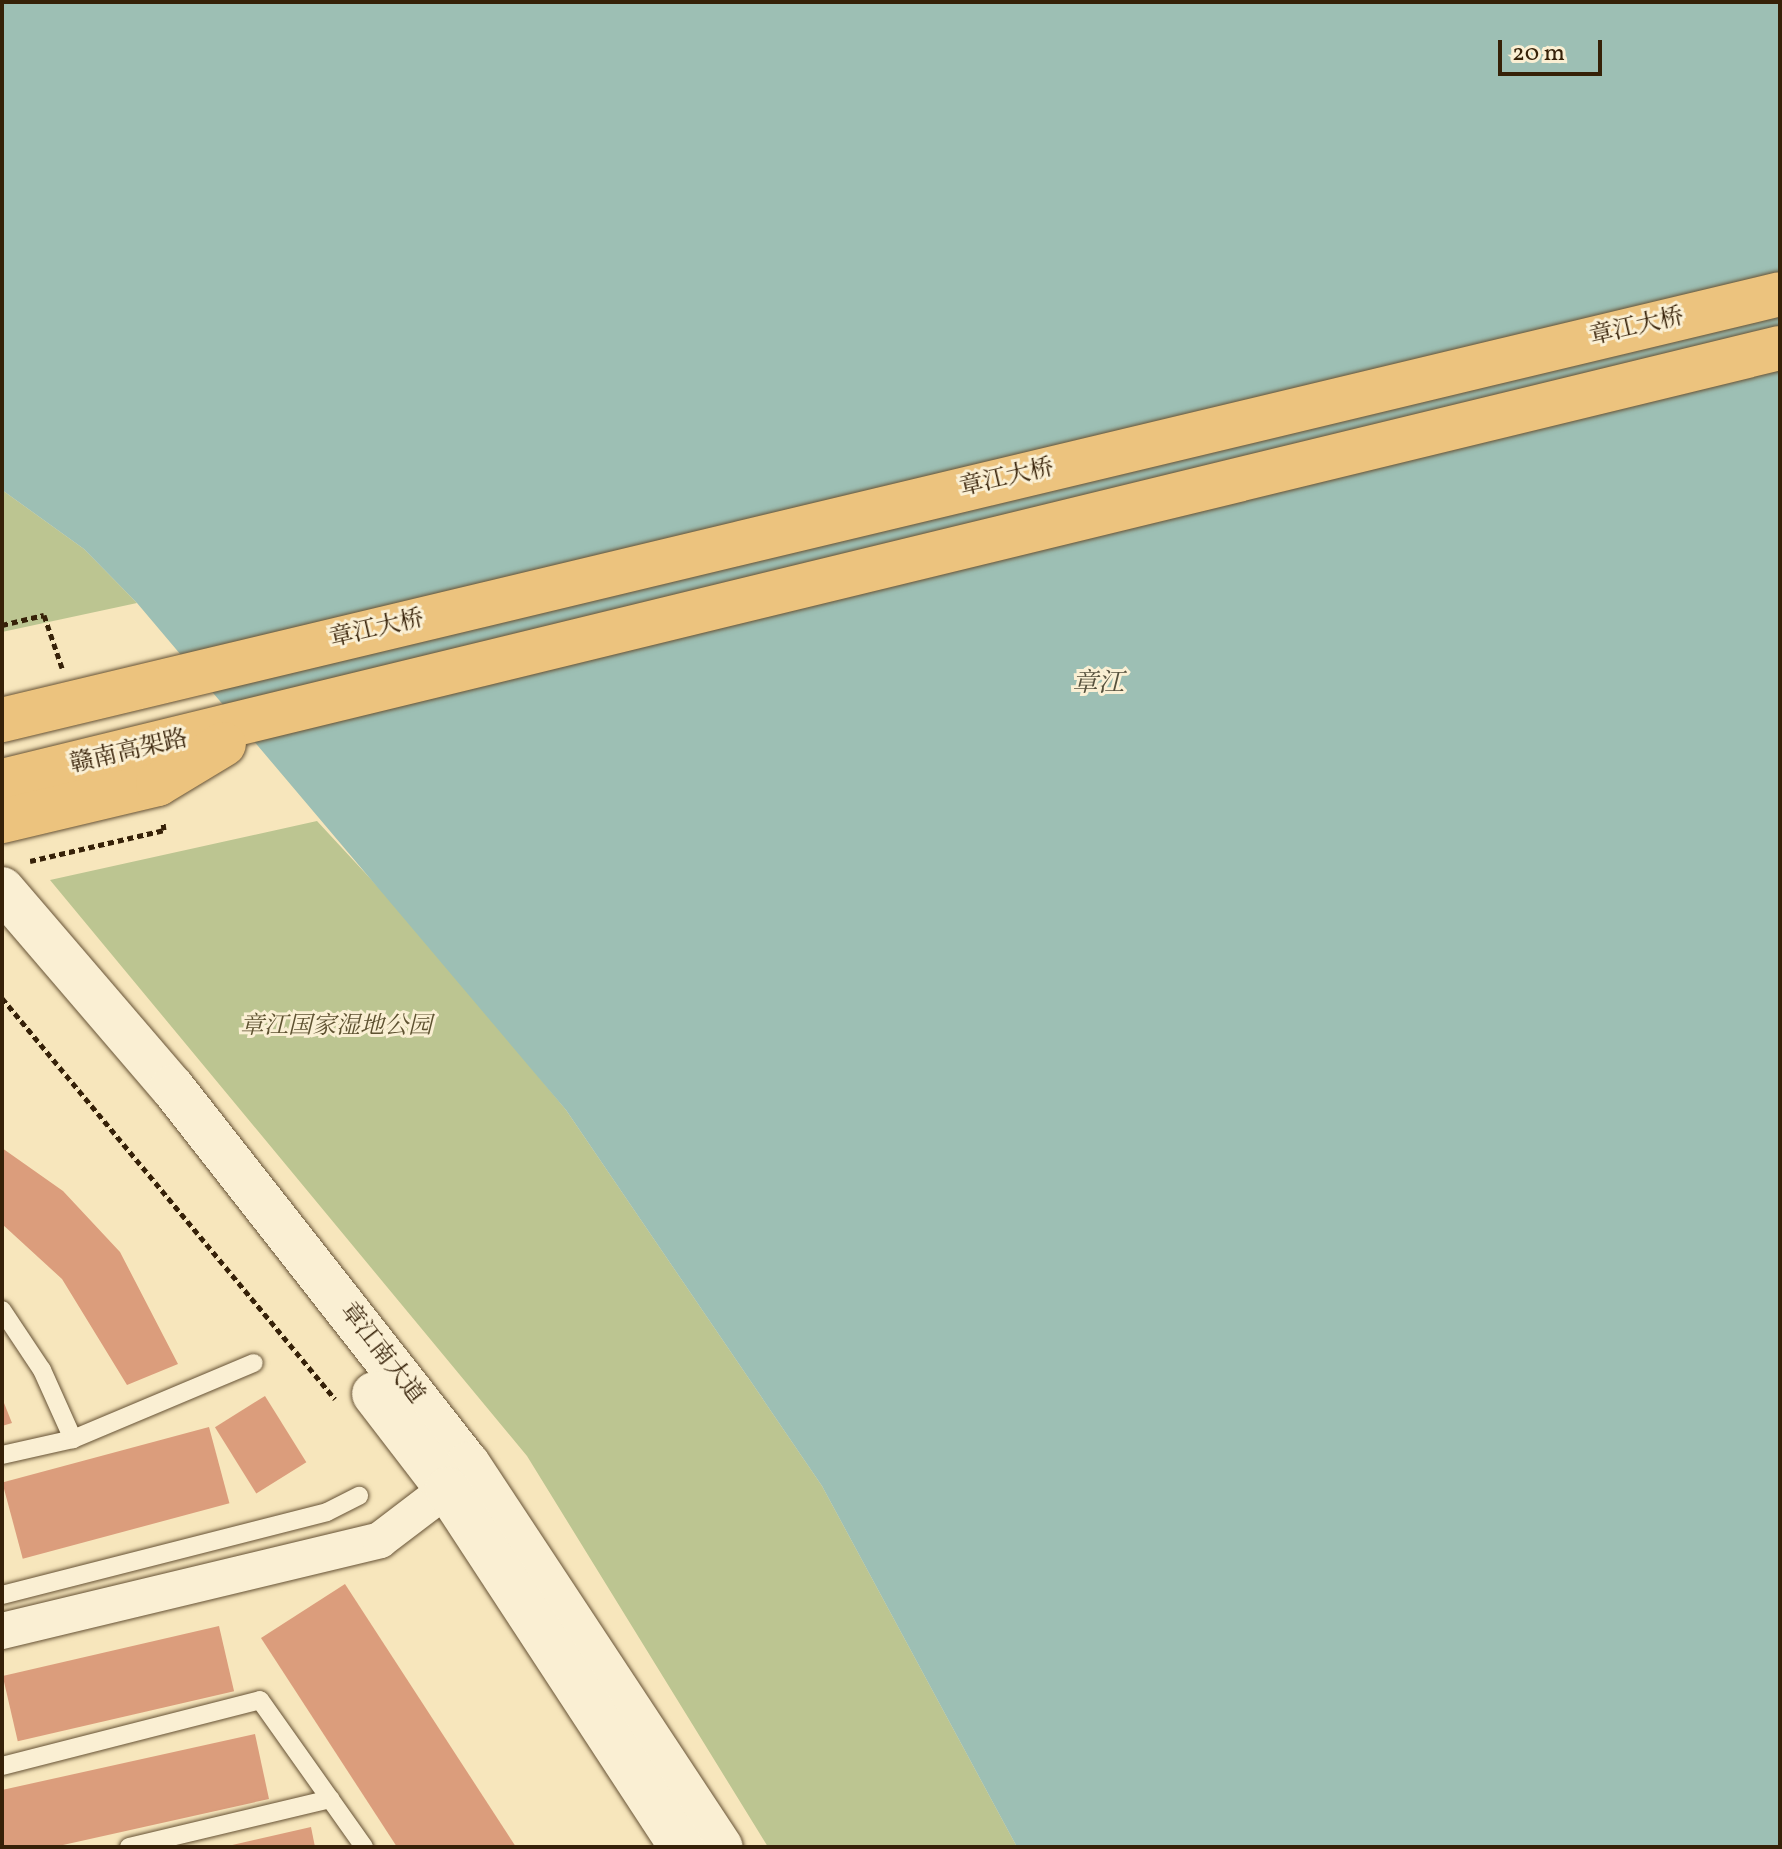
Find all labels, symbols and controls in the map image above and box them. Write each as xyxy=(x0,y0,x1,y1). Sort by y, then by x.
scale bar xyxy=(1502,24,1606,74)
text: 20 m xyxy=(1512,37,1565,71)
street label: 章江大桥 xyxy=(1587,303,1687,353)
street label: 章江大桥 xyxy=(957,454,1057,504)
street label: 章江大桥 xyxy=(327,605,427,655)
water label: 章江 xyxy=(1072,669,1124,701)
street label: 赣南高架路 xyxy=(67,725,191,781)
park label: 章江国家湿地公园 xyxy=(240,1014,432,1042)
street label: 章江南大道 xyxy=(333,1298,429,1410)

